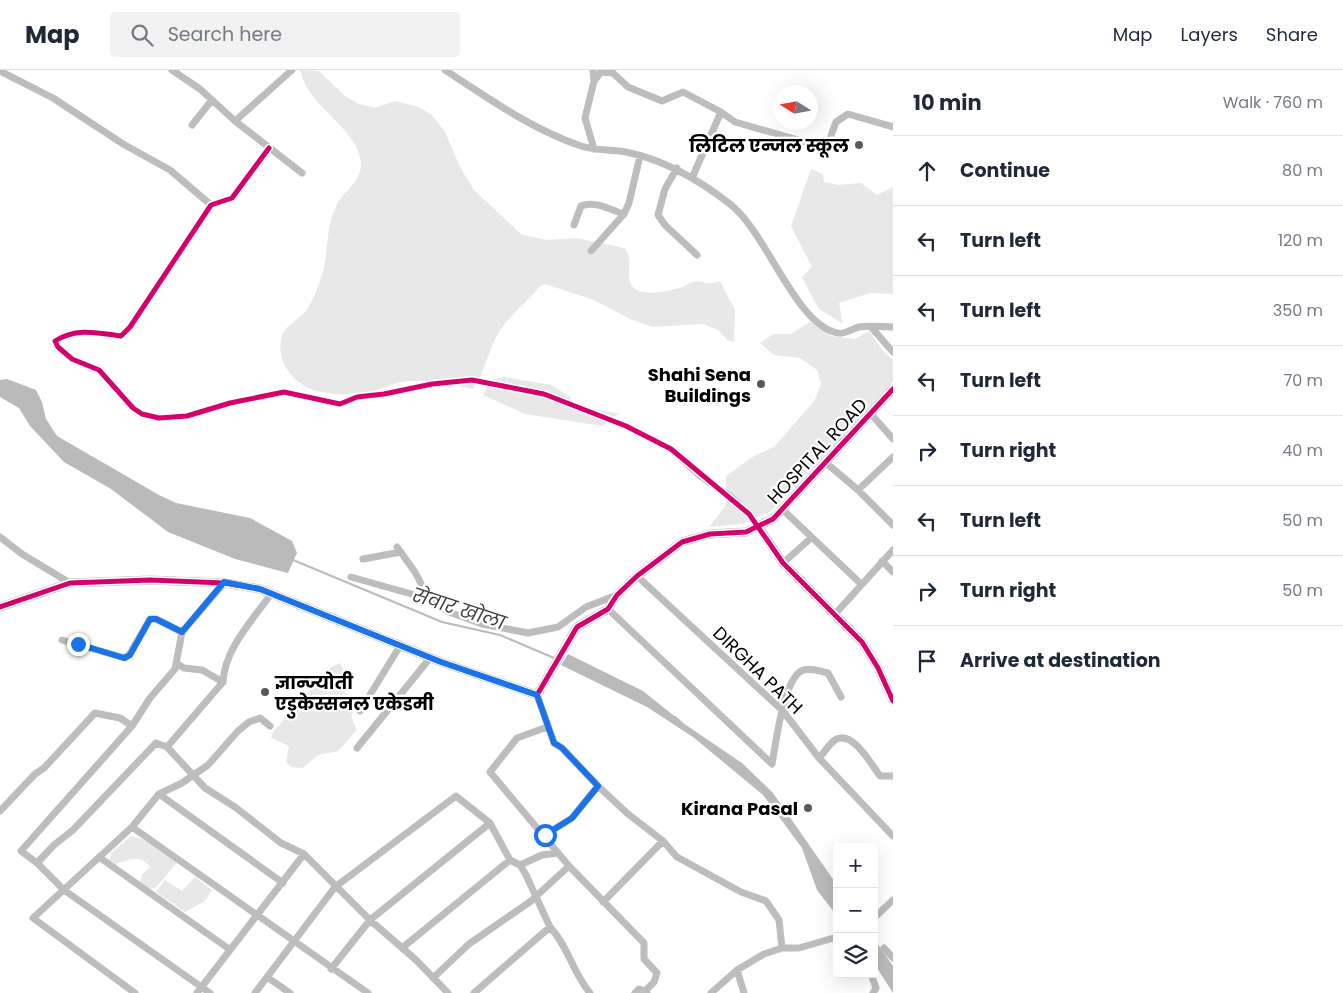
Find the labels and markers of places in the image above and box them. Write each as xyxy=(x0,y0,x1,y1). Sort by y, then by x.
place label: लिटिल एन्जल स्कूल xyxy=(688,133,850,158)
marker: लिटिल एन्जल स्कूल xyxy=(853,139,865,151)
place label: Shahi Sena Buildings xyxy=(648,362,751,408)
marker: Shahi Sena Buildings xyxy=(755,378,767,390)
place label: ज्ञान्ज्योती एडुकेस्सनल एकेडमी xyxy=(274,670,435,719)
marker: ज्ञान्ज्योती एडुकेस्सनल एकेडमी xyxy=(259,686,271,698)
place label: Kirana Pasal xyxy=(681,796,798,821)
marker: Kirana Pasal xyxy=(802,802,814,814)

